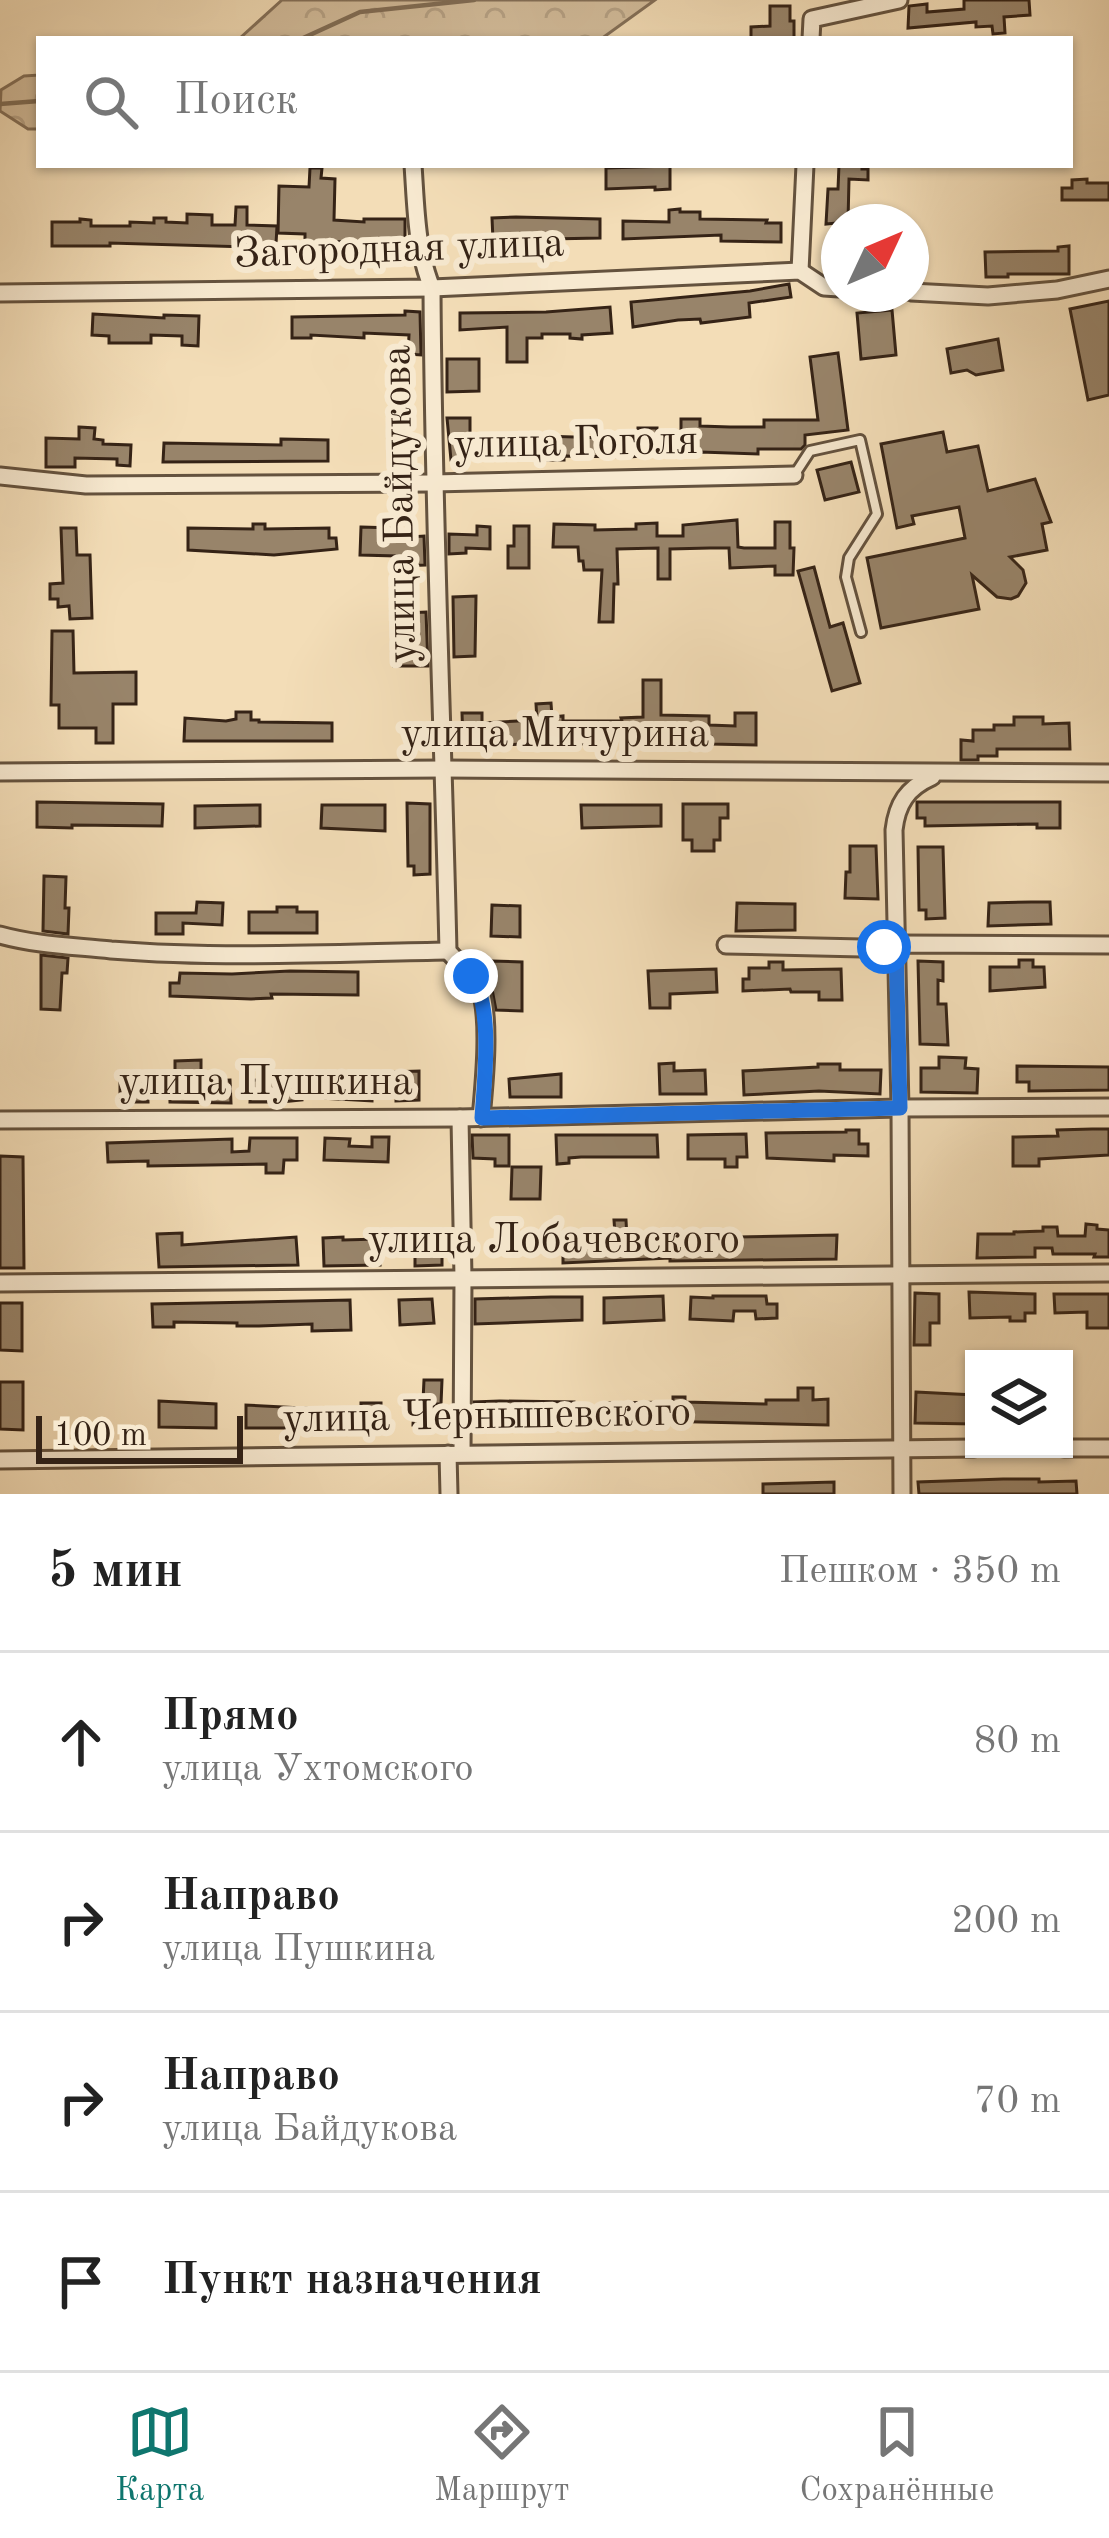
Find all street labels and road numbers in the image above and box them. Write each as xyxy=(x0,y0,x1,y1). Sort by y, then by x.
street label: Загородная улица xyxy=(233,223,565,277)
street label: улица Байдукова xyxy=(377,345,425,663)
street label: улица Гоголя xyxy=(454,421,698,467)
street label: улица Мичурина xyxy=(401,714,709,756)
street label: улица Пушкина xyxy=(119,1062,413,1104)
street label: улица Лобачевского xyxy=(368,1220,740,1262)
street label: улица Чернышевского xyxy=(283,1392,691,1442)

